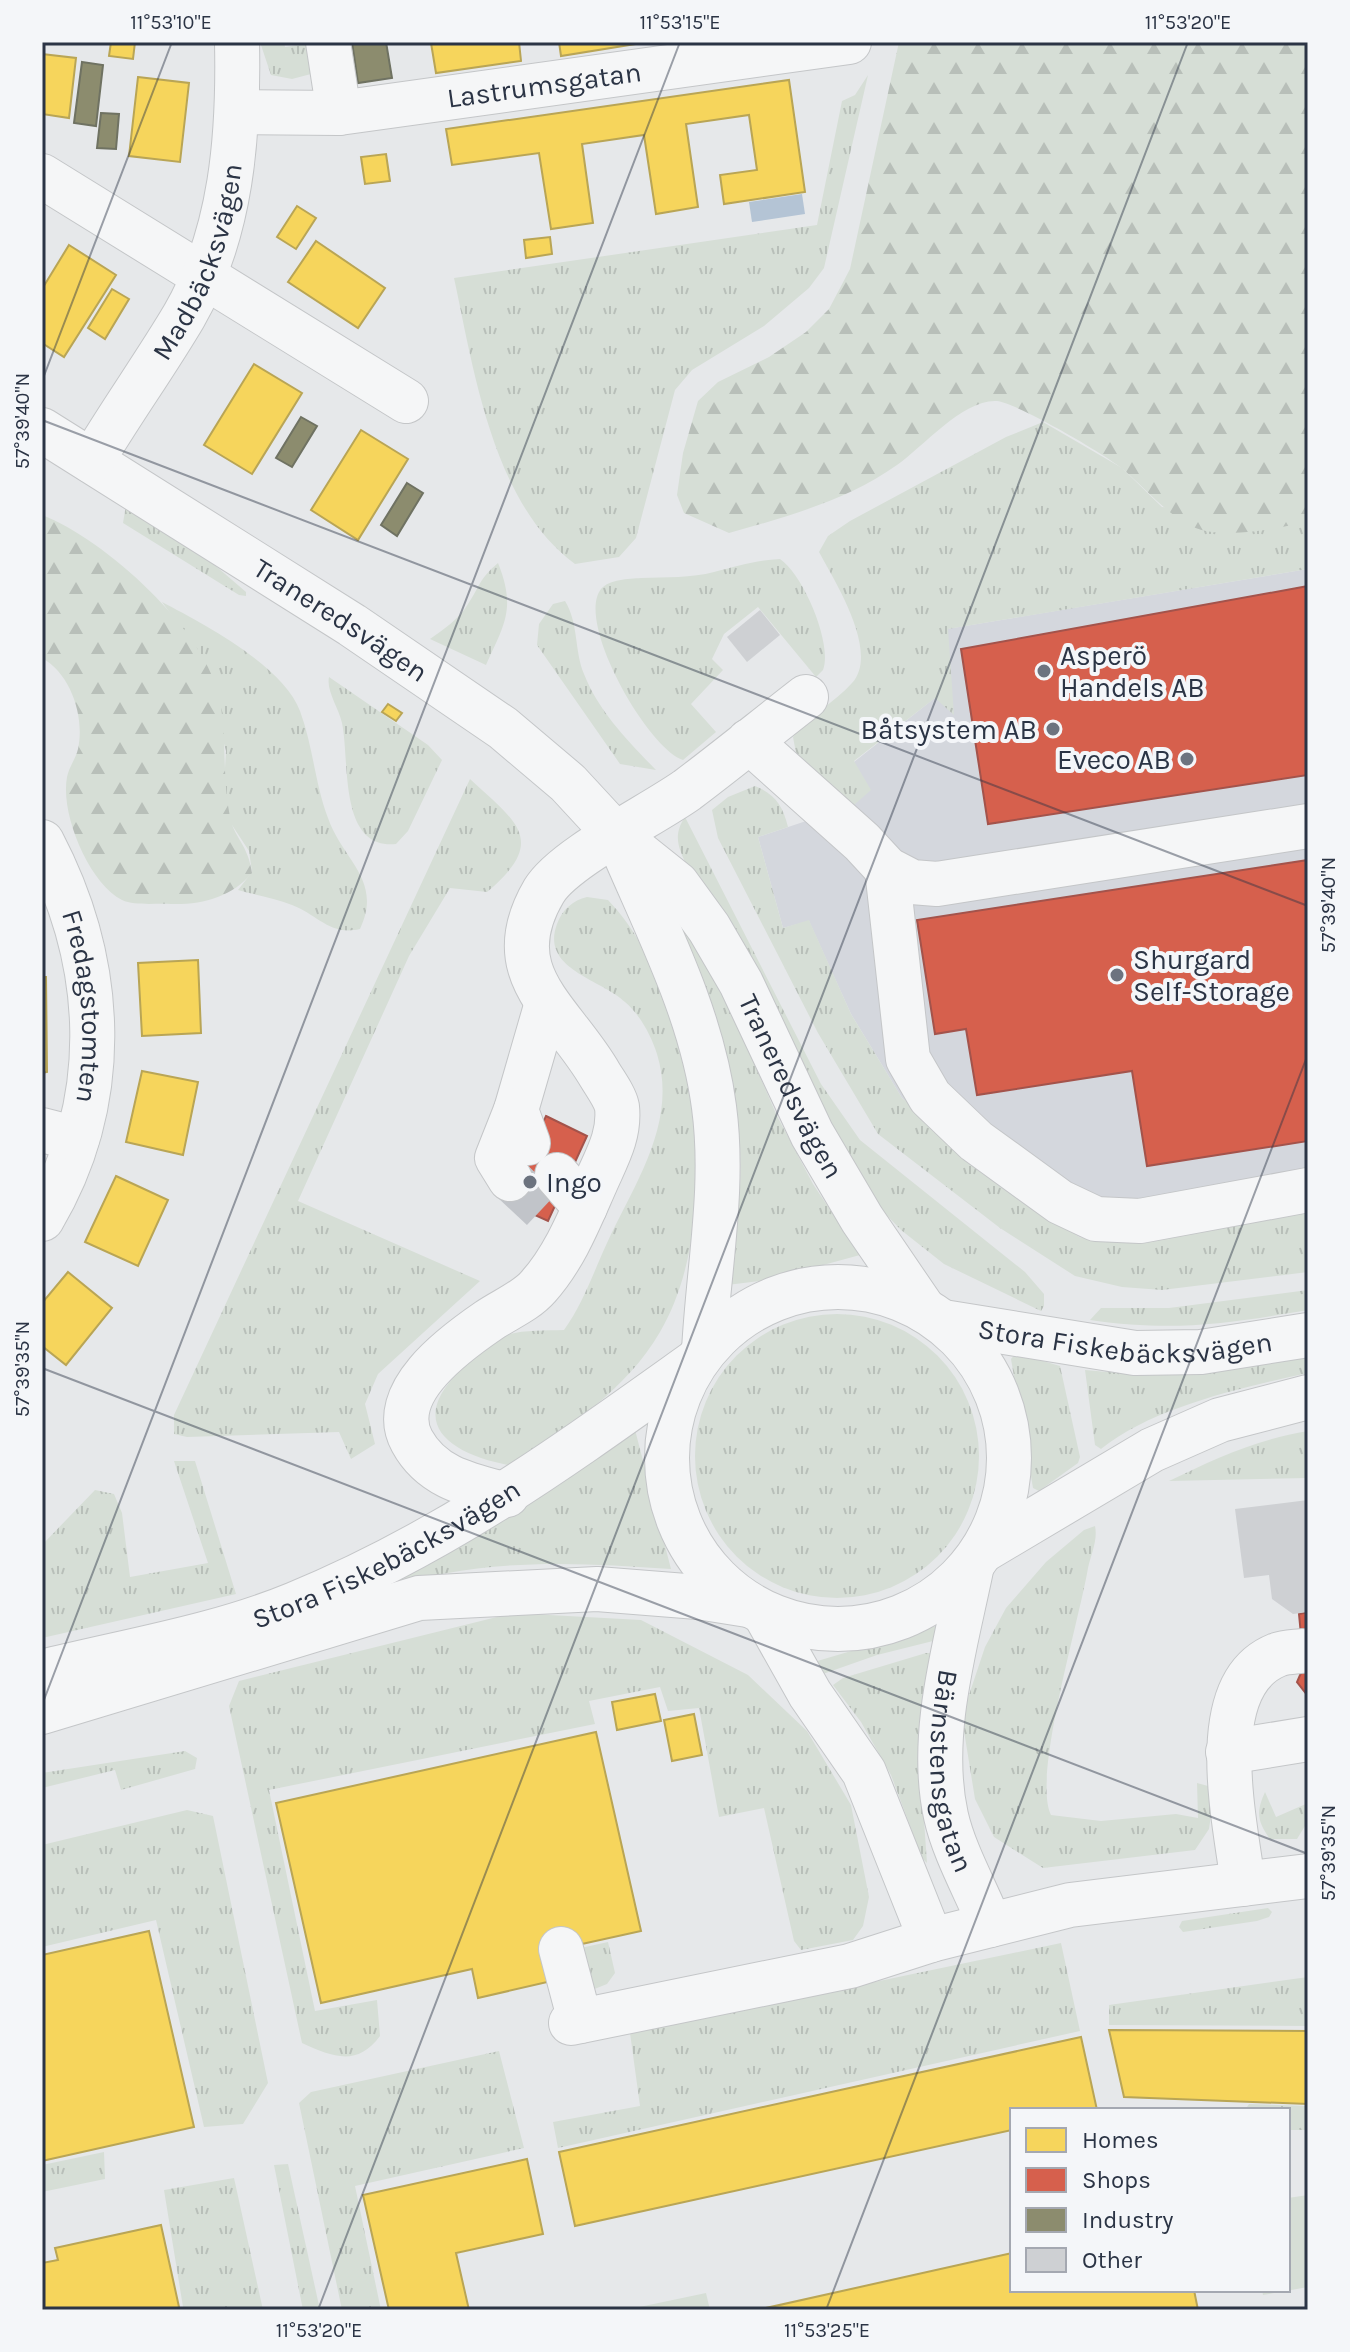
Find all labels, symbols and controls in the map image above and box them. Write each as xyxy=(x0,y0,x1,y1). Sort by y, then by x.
text: 11°53'10"E xyxy=(130,11,212,34)
text: 11°53'15"E xyxy=(639,11,721,34)
text: 11°53'20"E xyxy=(1145,11,1231,34)
street label: Lastrumsgatan xyxy=(445,55,643,115)
street label: Madbäcksvägen xyxy=(145,161,249,366)
text: 57°39'40"N xyxy=(11,373,34,469)
street label: Traneredsvägen xyxy=(247,551,434,689)
place label: Asperö Handels AB xyxy=(1060,639,1205,704)
marker: Asperö Handels AB xyxy=(1035,662,1053,680)
place label: Båtsystem AB xyxy=(861,713,1037,746)
marker: Båtsystem AB xyxy=(1044,720,1062,738)
place label: Eveco AB xyxy=(1057,743,1171,776)
marker: Eveco AB xyxy=(1178,750,1196,768)
text: 57°39'40"N xyxy=(1317,857,1340,953)
street label: Fredagstomten xyxy=(55,905,109,1106)
place label: Shurgard Self-Storage xyxy=(1133,943,1290,1008)
marker: Shurgard Self-Storage xyxy=(1108,966,1126,984)
street label: Traneredsvägen xyxy=(732,989,850,1184)
place label: Ingo xyxy=(546,1166,602,1199)
marker: Ingo xyxy=(521,1173,539,1191)
street label: Stora Fiskebäcksvägen xyxy=(976,1312,1275,1370)
text: 57°39'35"N xyxy=(11,1321,34,1417)
street label: Stora Fiskebäcksvägen xyxy=(248,1472,526,1636)
street label: Bärnstensgatan xyxy=(923,1667,980,1877)
text: 57°39'35"N xyxy=(1317,1805,1340,1901)
legend xyxy=(1010,2108,1290,2292)
text: Homes xyxy=(1082,2126,1159,2154)
text: Shops xyxy=(1082,2166,1151,2194)
text: Industry xyxy=(1082,2206,1173,2234)
text: Other xyxy=(1082,2246,1142,2274)
text: 11°53'20"E xyxy=(276,2319,362,2342)
text: 11°53'25"E xyxy=(784,2319,870,2342)

